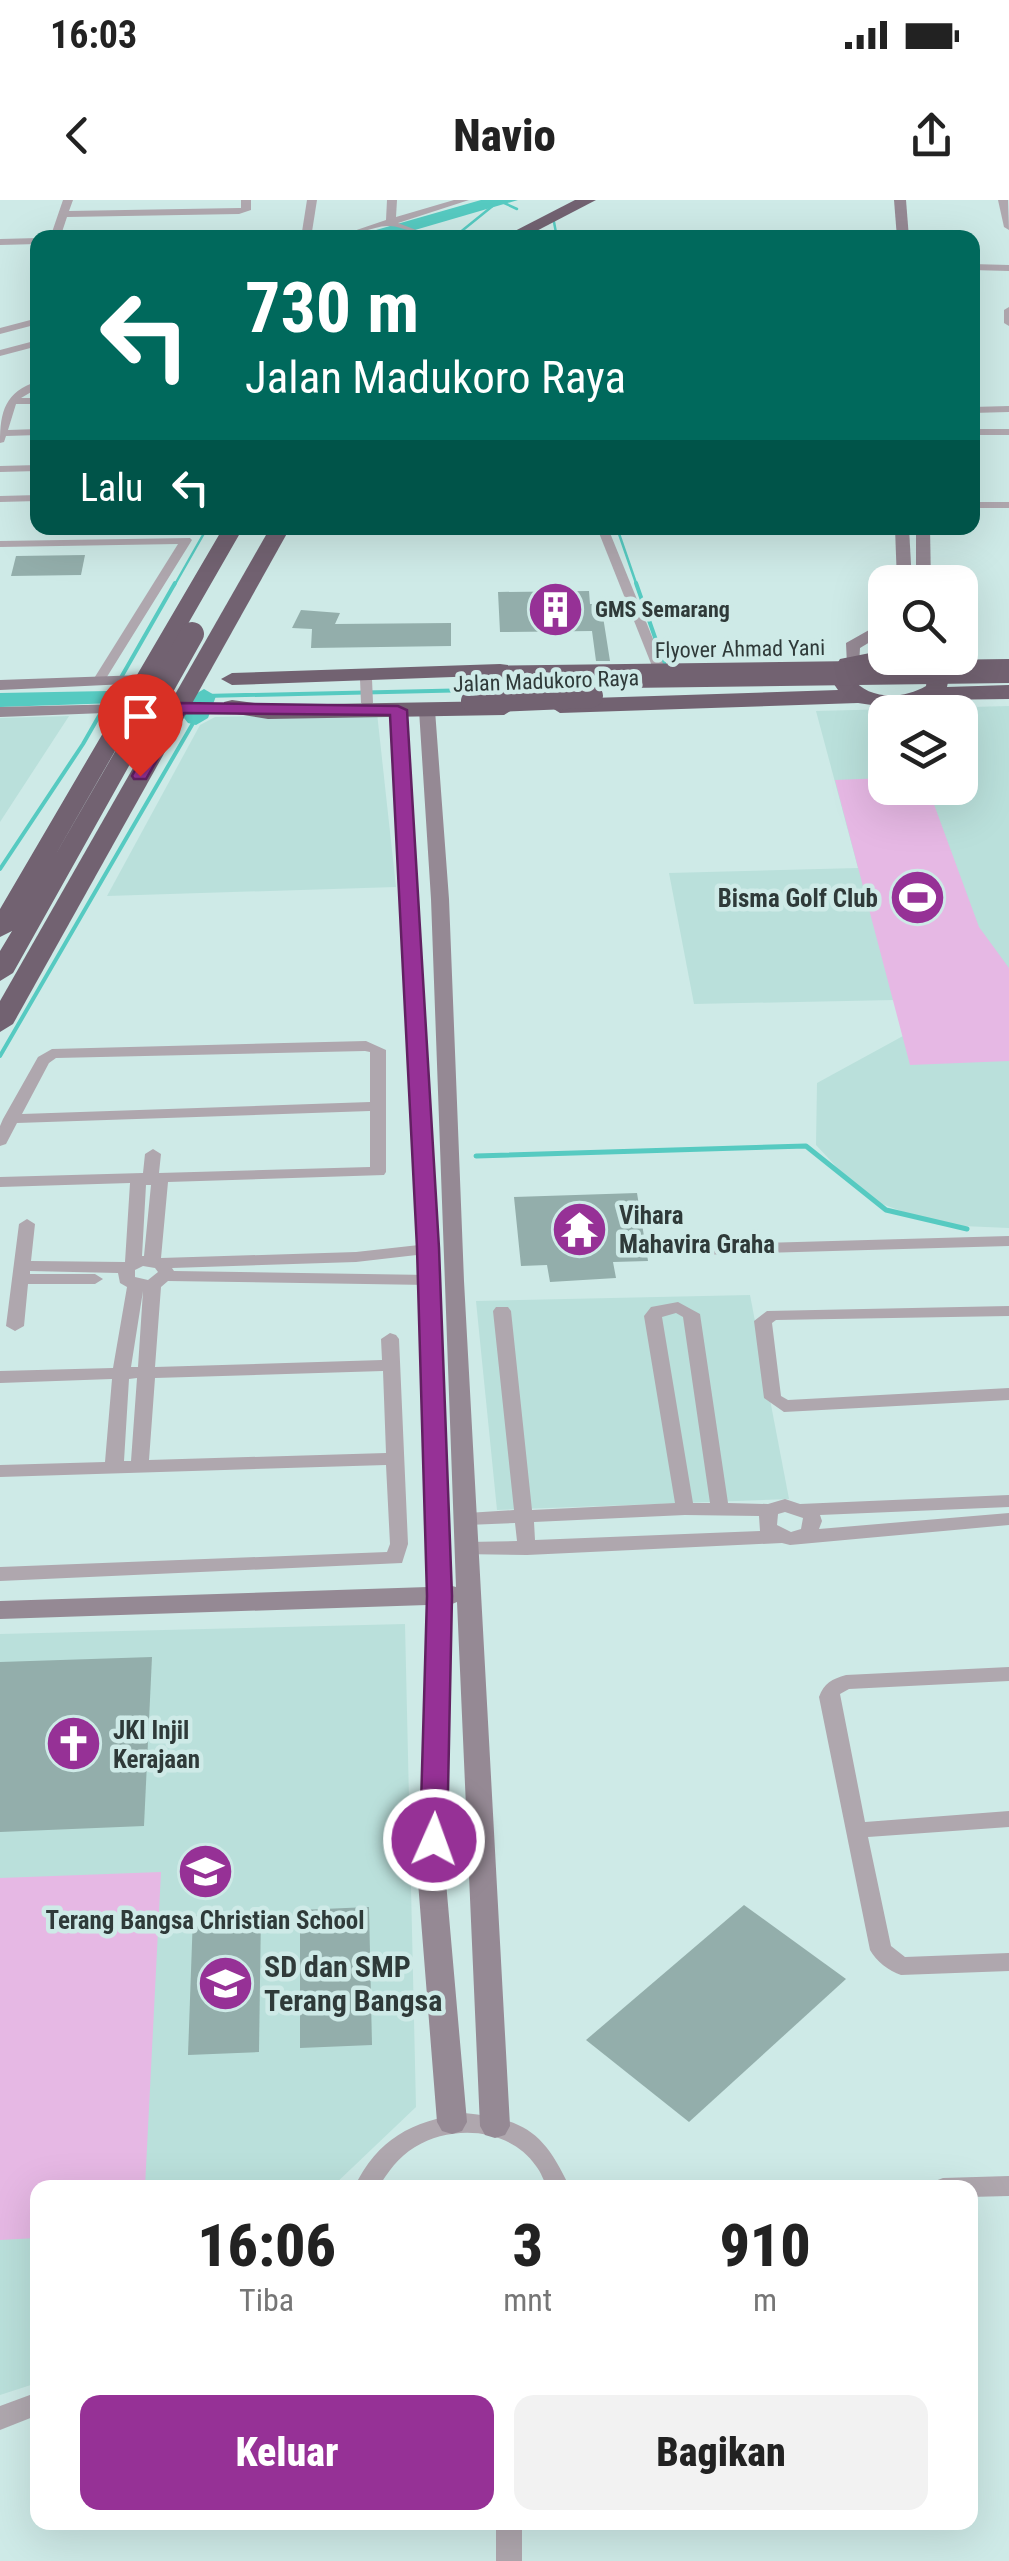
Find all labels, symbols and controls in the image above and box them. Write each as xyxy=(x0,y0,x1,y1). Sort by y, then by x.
text: 16:03 xyxy=(50,13,137,57)
icon: back xyxy=(50,108,105,163)
icon: share xyxy=(904,108,959,163)
text: Navio xyxy=(453,109,556,162)
text: 730 m xyxy=(245,267,419,349)
icon: left xyxy=(80,270,210,400)
text: Jalan Madukoro Raya xyxy=(245,351,626,404)
icon: left xyxy=(163,460,218,515)
text: Lalu xyxy=(80,466,143,510)
map controls xyxy=(868,565,978,805)
button: search xyxy=(868,565,978,675)
building icon: GMS Semarang xyxy=(526,579,586,639)
place label: GMS Semarang xyxy=(595,597,730,622)
street label: Flyover Ahmad Yani xyxy=(655,635,825,663)
street label: Jalan Madukoro Raya xyxy=(452,665,640,697)
pin xyxy=(98,674,183,777)
icon: arrive xyxy=(113,689,168,744)
button: layers xyxy=(868,695,978,805)
sports icon: Bisma Golf Club xyxy=(887,868,947,928)
place label: Bisma Golf Club xyxy=(718,884,878,913)
temple icon: Vihara Mahavira Graha xyxy=(550,1199,610,1259)
place label: Vihara Mahavira Graha xyxy=(619,1201,775,1259)
church icon: JKI Injil Kerajaan xyxy=(44,1714,104,1774)
place label: JKI Injil Kerajaan xyxy=(113,1716,200,1774)
position arrow xyxy=(382,1788,486,1892)
school or university icon: Terang Bangsa Christian School xyxy=(175,1841,235,1901)
place label: Terang Bangsa Christian School xyxy=(45,1906,365,1935)
place label: SD dan SMP Terang Bangsa xyxy=(264,1949,442,2018)
school or university icon: SD dan SMP Terang Bangsa xyxy=(195,1953,255,2013)
text: 16:06 xyxy=(197,2210,336,2281)
text: 3 xyxy=(512,2210,543,2281)
text: 910 xyxy=(719,2210,811,2281)
text: Tiba xyxy=(239,2281,294,2319)
text: mnt xyxy=(503,2281,552,2319)
text: m xyxy=(753,2281,777,2319)
button: Keluar xyxy=(80,2395,494,2510)
button: Bagikan xyxy=(514,2395,928,2510)

